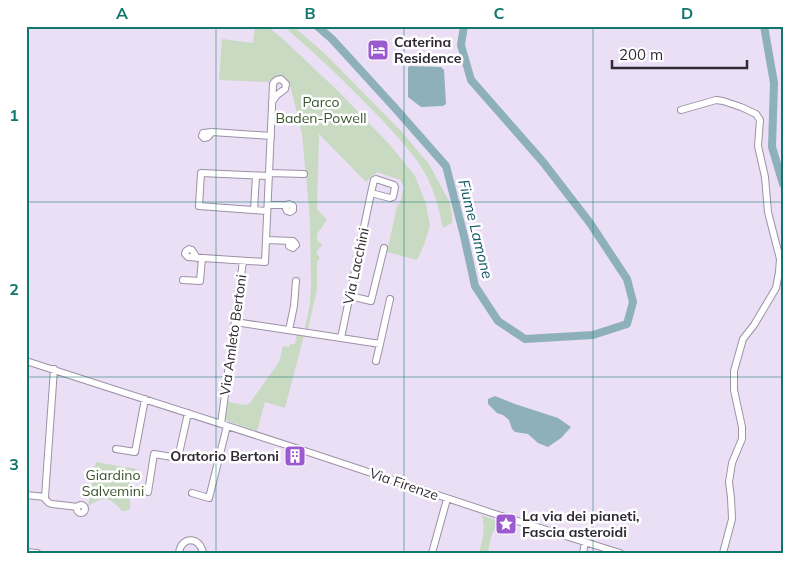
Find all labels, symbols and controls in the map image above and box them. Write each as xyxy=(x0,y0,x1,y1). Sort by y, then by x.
text: A xyxy=(116,3,128,23)
text: B xyxy=(304,3,316,23)
text: C xyxy=(494,3,505,23)
text: D xyxy=(681,3,693,23)
place label: Caterina Residence xyxy=(394,33,462,67)
hotel icon: Caterina Residence xyxy=(366,38,390,62)
scale bar xyxy=(612,38,746,70)
text: 200 m xyxy=(619,45,663,64)
park label: Parco Baden-Powell xyxy=(275,93,367,127)
text: 1 xyxy=(9,105,19,125)
water label: Fiume Lamone xyxy=(454,177,498,281)
street label: Via Lacchini xyxy=(339,226,373,306)
street label: Via Amleto Bertoni xyxy=(216,273,250,397)
text: 2 xyxy=(9,279,19,299)
building icon: Oratorio Bertoni xyxy=(283,444,307,468)
place label: Oratorio Bertoni xyxy=(170,447,279,465)
text: 3 xyxy=(9,454,19,474)
street label: Via Firenze xyxy=(367,464,441,504)
park label: Giardino Salvemini xyxy=(82,466,144,500)
place label: La via dei pianeti, Fascia asteroidi xyxy=(522,507,640,541)
place icon: La via dei pianeti, Fascia asteroidi xyxy=(494,512,518,536)

